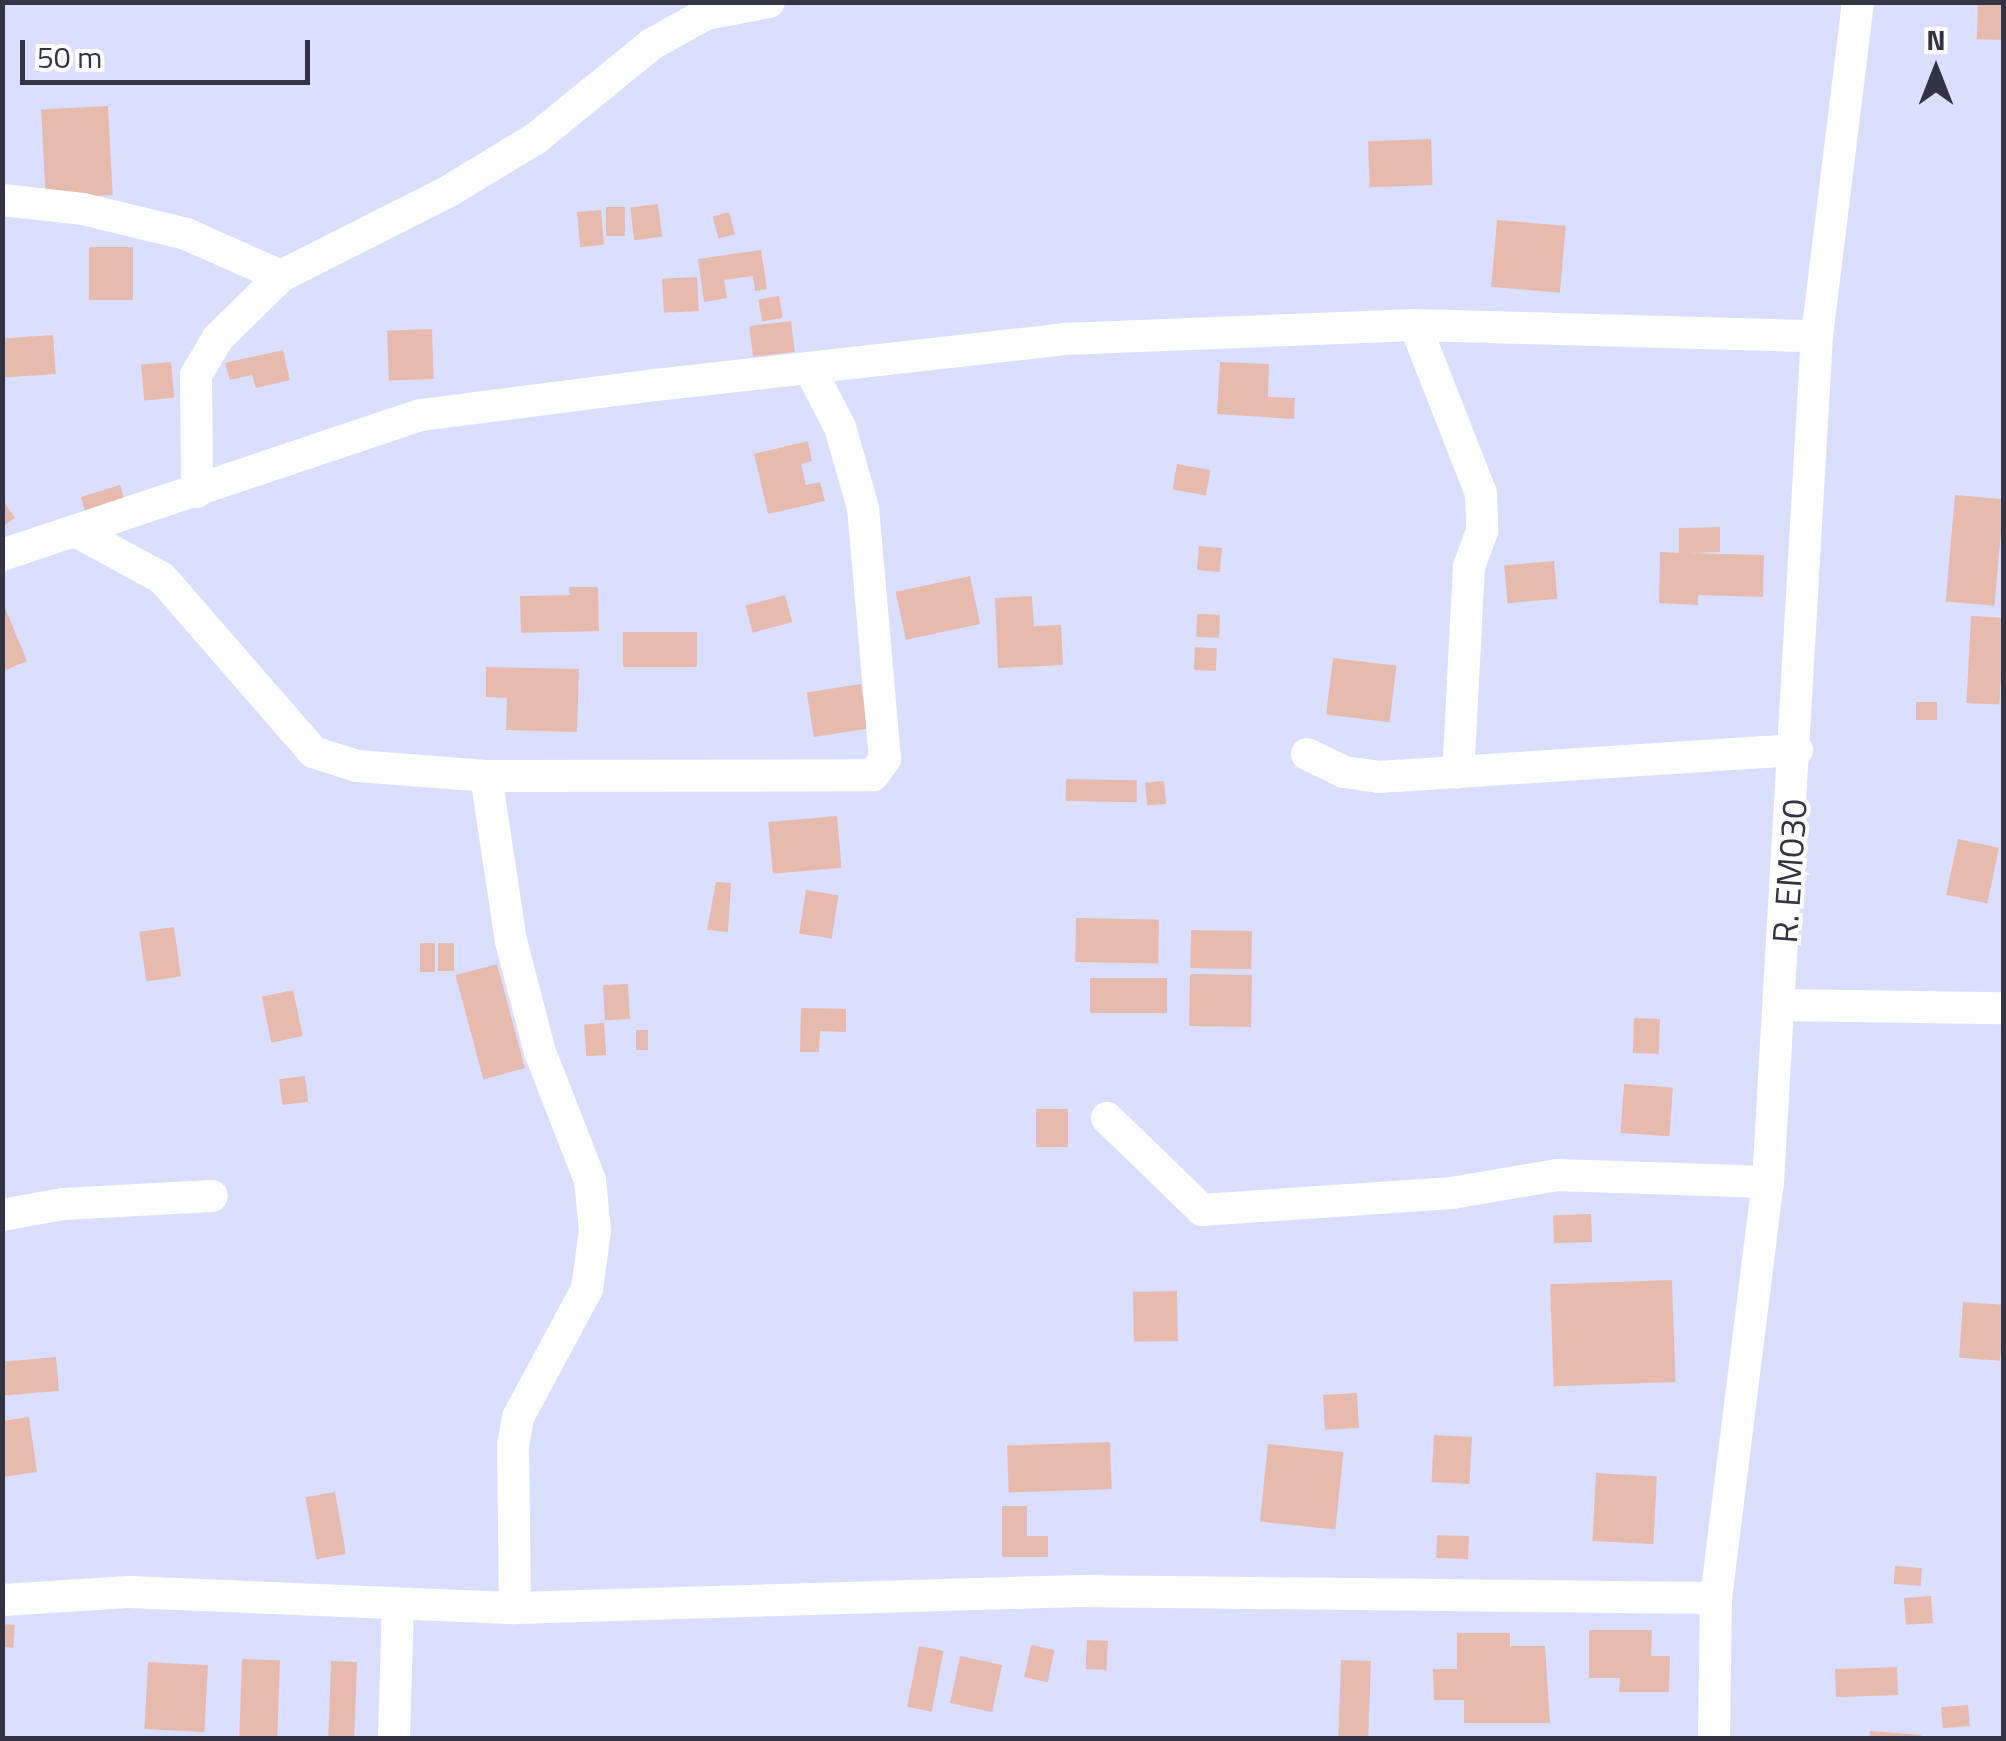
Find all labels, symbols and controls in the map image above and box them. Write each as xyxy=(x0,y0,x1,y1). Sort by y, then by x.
text: N xyxy=(1926,18,1946,61)
scale bar xyxy=(25,20,315,82)
north arrow xyxy=(1886,20,1986,120)
text: 50 m xyxy=(37,34,102,80)
street label: R. EM030 xyxy=(1763,798,1815,944)

